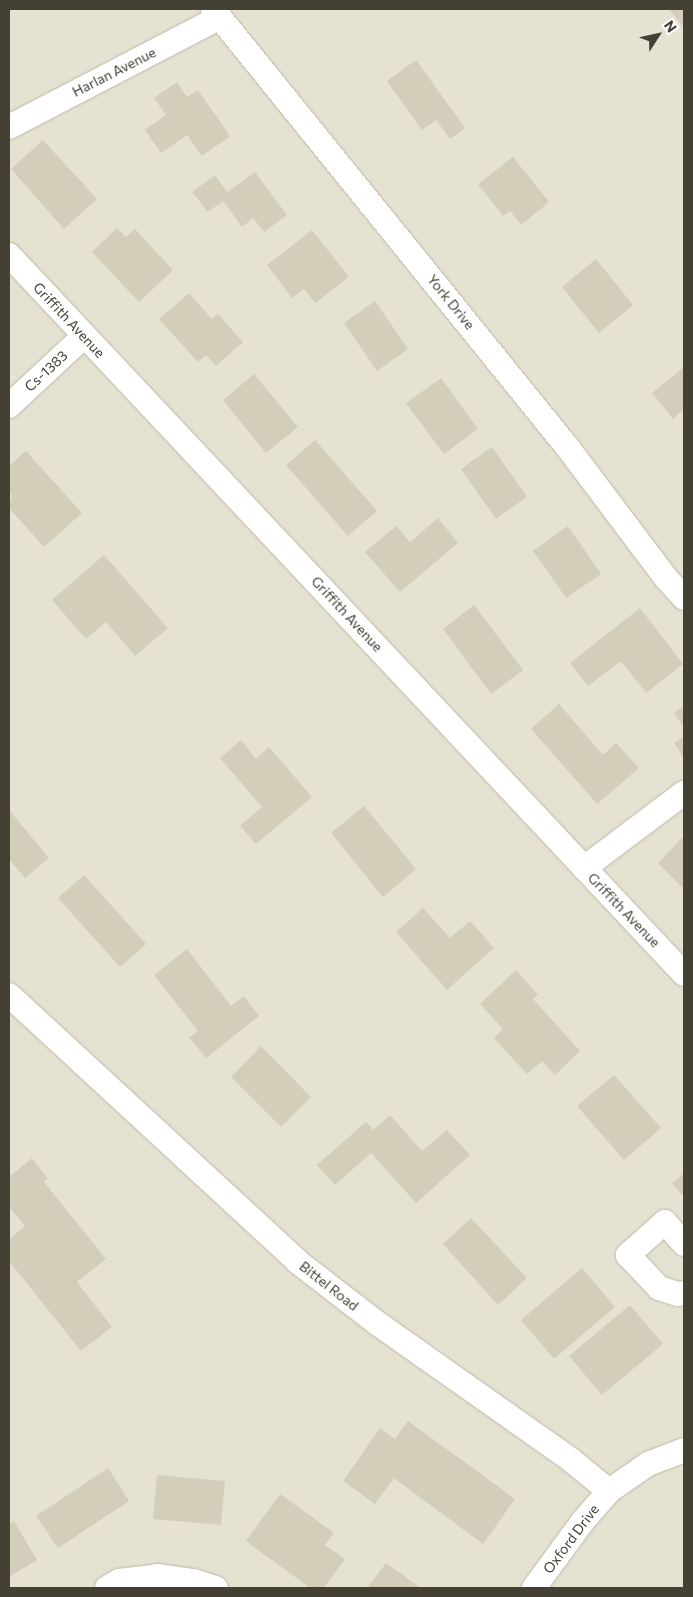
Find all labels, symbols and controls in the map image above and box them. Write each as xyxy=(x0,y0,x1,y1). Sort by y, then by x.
north arrow xyxy=(633,10,683,60)
text: N xyxy=(661,17,681,35)
street label: Harlan Avenue xyxy=(69,44,159,100)
street label: York Drive xyxy=(424,271,478,333)
street label: Griffith Avenue xyxy=(30,279,108,361)
street label: Cs-1383 xyxy=(21,347,71,395)
street label: Griffith Avenue xyxy=(308,573,386,655)
street label: Griffith Avenue xyxy=(584,869,664,951)
street label: Bittel Road xyxy=(296,1258,362,1314)
street label: Oxford Drive xyxy=(540,1501,602,1577)

